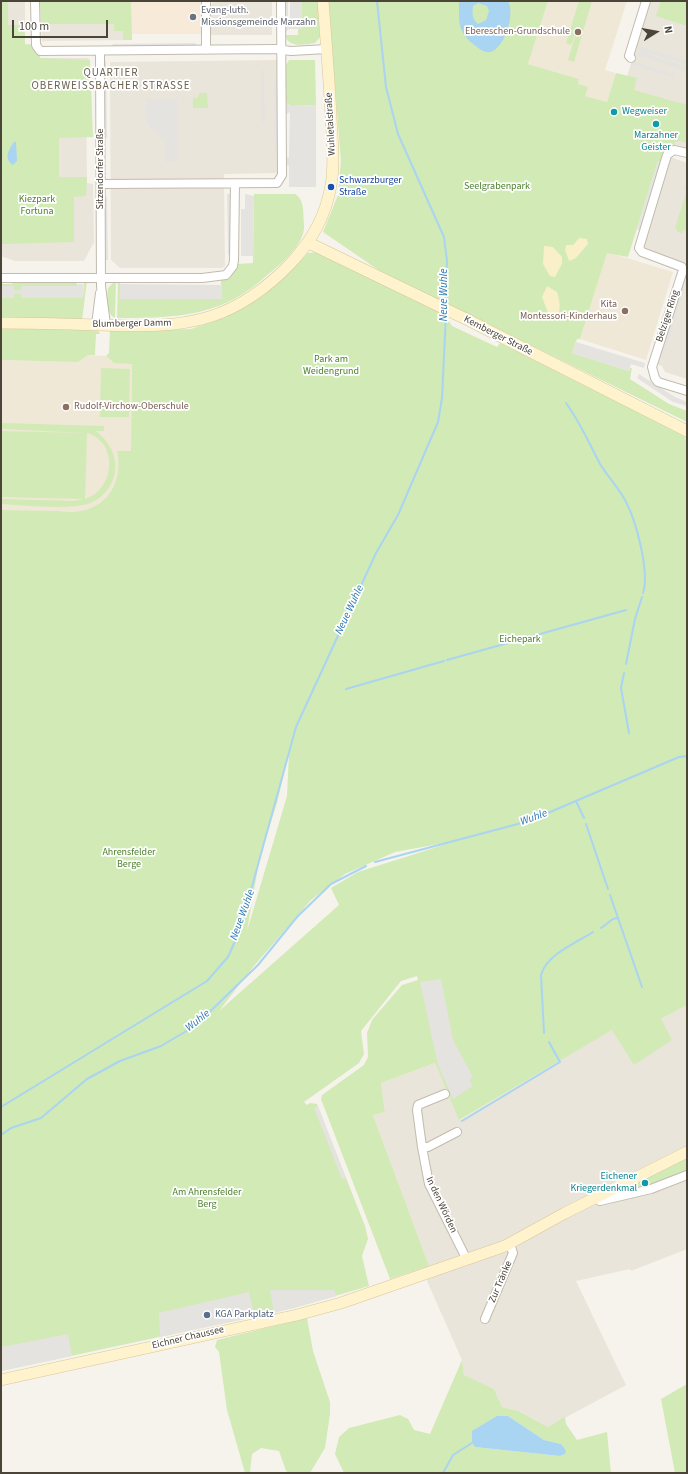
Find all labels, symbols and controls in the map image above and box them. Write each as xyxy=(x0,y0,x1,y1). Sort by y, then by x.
place label: Evang-luth. Missionsgemeinde Marzahn xyxy=(201,5,316,28)
scale bar xyxy=(14,12,110,38)
marker: Evang-luth. Missionsgemeinde Marzahn xyxy=(188,12,198,22)
north arrow xyxy=(636,12,676,52)
text: 100 m xyxy=(19,18,49,35)
text: N xyxy=(660,25,676,35)
place label: Ebereschen-Grundschule xyxy=(465,26,570,38)
marker: Ebereschen-Grundschule xyxy=(573,27,583,37)
district label: QUARTIER OBERWEISSBACHER STRASSE xyxy=(31,67,191,93)
street label: Wuhletalstraße xyxy=(323,92,339,156)
place label: Wegweiser xyxy=(622,106,667,118)
marker: Wegweiser xyxy=(609,107,619,117)
marker: Marzahner Geister xyxy=(651,119,661,129)
street label: Sitzendorfer Straße xyxy=(95,129,107,209)
place label: Marzahner Geister xyxy=(634,130,678,154)
place label: Schwarzburger Straße xyxy=(339,175,402,198)
park label: Seelgrabenpark xyxy=(464,181,530,193)
marker: Schwarzburger Straße xyxy=(326,182,336,192)
park label: Kiezpark Fortuna xyxy=(19,194,55,218)
water label: Neue Wuhle xyxy=(438,268,452,322)
street label: Belziger Ring xyxy=(654,288,682,344)
place label: Kita Montessori-Kinderhaus xyxy=(520,299,617,322)
marker: Kita Montessori-Kinderhaus xyxy=(620,306,630,316)
street label: Kemberger Straße xyxy=(462,313,534,359)
street label: Blumberger Damm xyxy=(92,317,172,331)
park label: Park am Weidengrund xyxy=(303,354,359,378)
place label: Rudolf-Virchow-Oberschule xyxy=(74,401,189,413)
marker: Rudolf-Virchow-Oberschule xyxy=(61,402,71,412)
water label: Neue Wuhle xyxy=(333,583,367,637)
park label: Eichepark xyxy=(499,634,541,646)
water label: Wuhle xyxy=(519,807,549,829)
park label: Ahrensfelder Berge xyxy=(102,847,156,870)
water label: Neue Wuhle xyxy=(228,888,258,942)
water label: Wuhle xyxy=(183,1007,213,1035)
place label: Eichener Kriegerdenkmal xyxy=(570,1171,637,1194)
street label: In den Wörden xyxy=(423,1175,459,1235)
marker: Eichener Kriegerdenkmal xyxy=(640,1178,650,1188)
park label: Am Ahrensfelder Berg xyxy=(173,1187,241,1210)
street label: Zur Tränke xyxy=(487,1259,515,1305)
place label: KGA Parkplatz xyxy=(215,1309,273,1321)
marker: KGA Parkplatz xyxy=(202,1310,212,1320)
street label: Eichner Chaussee xyxy=(151,1324,225,1352)

